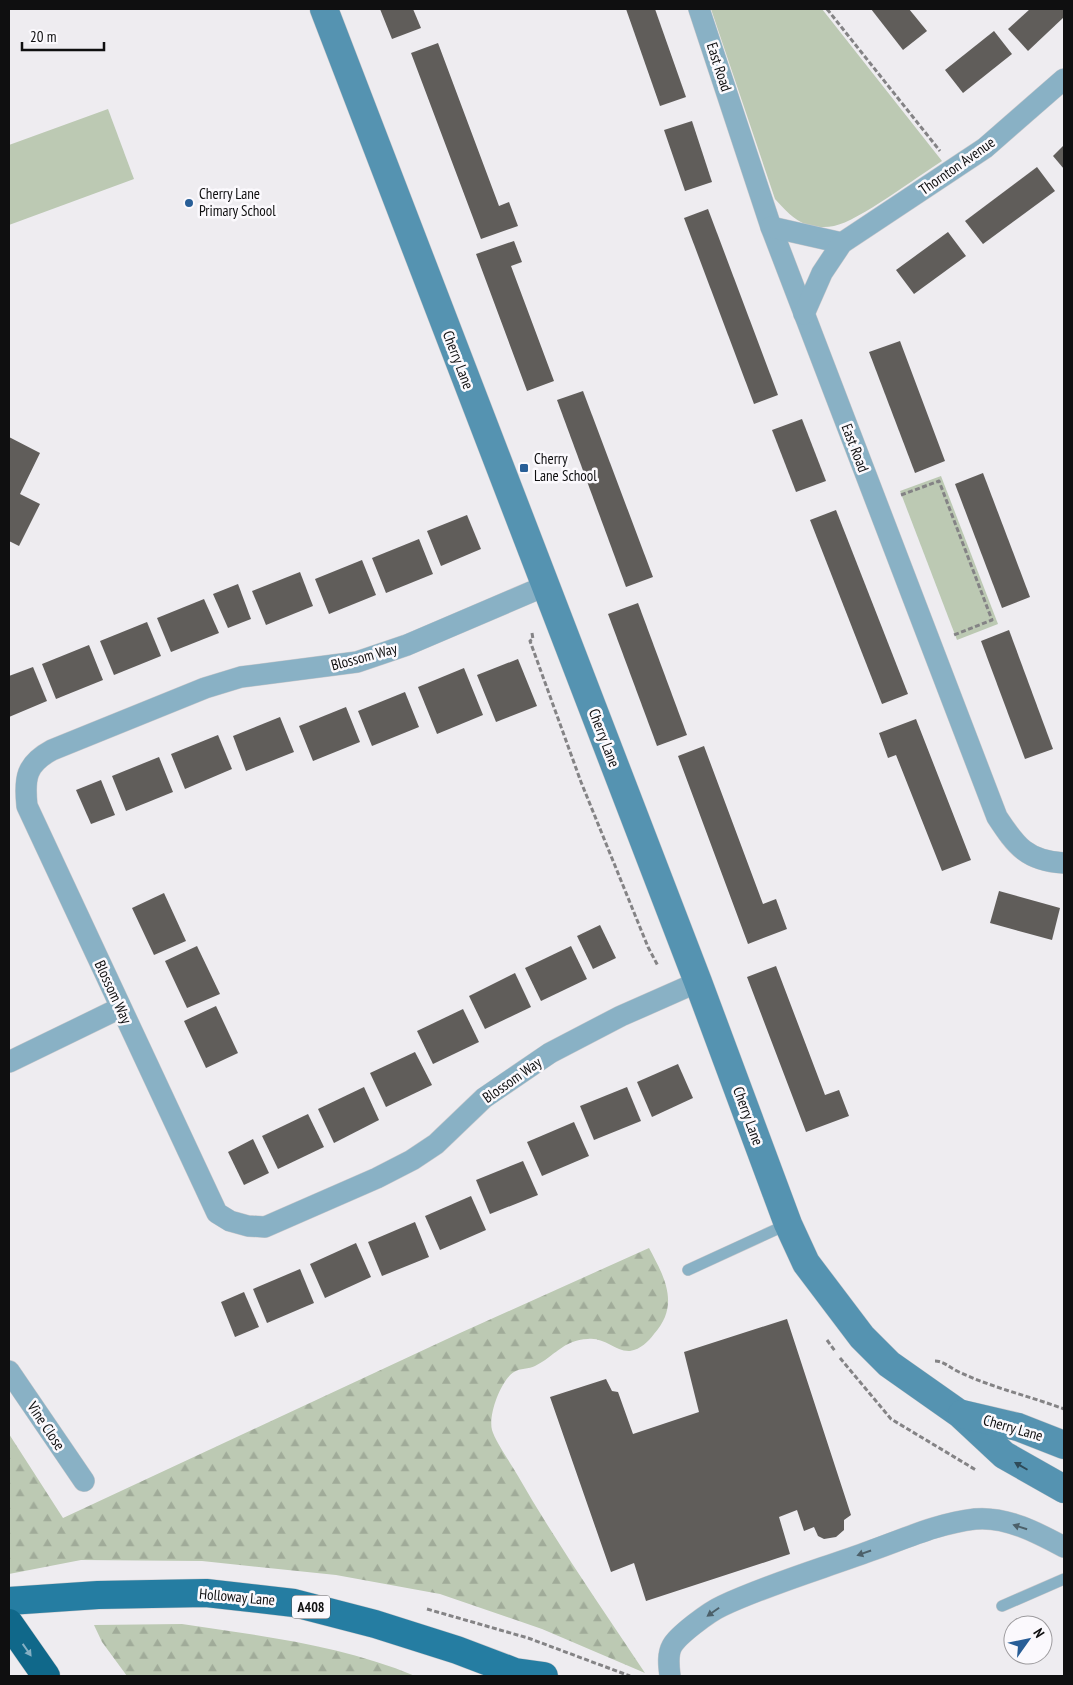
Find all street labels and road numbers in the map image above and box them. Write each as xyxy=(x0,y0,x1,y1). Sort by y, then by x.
street label: East Road xyxy=(703,40,736,94)
street label: Thornton Avenue xyxy=(915,132,998,199)
street label: Cherry Lane xyxy=(439,328,478,392)
street label: East Road xyxy=(838,421,873,475)
street label: Blossom Way xyxy=(329,639,399,674)
street label: Cherry Lane xyxy=(585,706,624,770)
street label: Blossom Way xyxy=(91,957,136,1027)
street label: Blossom Way xyxy=(479,1052,545,1107)
street label: Cherry Lane xyxy=(729,1084,768,1148)
street label: Vine Close xyxy=(23,1397,69,1454)
street label: Cherry Lane xyxy=(981,1410,1045,1445)
street label: Holloway Lane xyxy=(198,1584,276,1609)
road number: A408 xyxy=(292,1595,330,1618)

